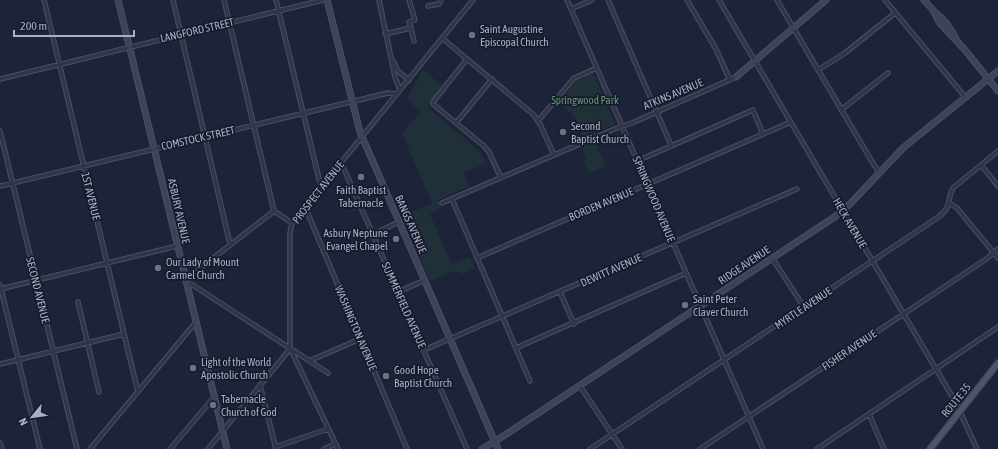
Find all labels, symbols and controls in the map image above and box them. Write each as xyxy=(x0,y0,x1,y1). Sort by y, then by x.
scale bar xyxy=(14,12,134,38)
street label: LANGFORD STREET xyxy=(159,16,235,44)
text: 200 m xyxy=(20,19,47,33)
place label: Saint Augustine Episcopal Church xyxy=(480,23,549,48)
marker: Saint Augustine Episcopal Church xyxy=(467,30,477,40)
street label: ATKINS AVENUE xyxy=(641,76,705,112)
park label: Springwood Park xyxy=(551,94,619,106)
place label: Second Baptist Church xyxy=(571,120,629,145)
street label: COMSTOCK STREET xyxy=(160,124,236,152)
marker: Second Baptist Church xyxy=(558,127,568,137)
street label: SPRINGWOOD AVENUE xyxy=(631,154,678,244)
street label: PROSPECT AVENUE xyxy=(290,158,346,226)
street label: 1ST AVENUE xyxy=(79,171,103,222)
marker: Faith Baptist Tabernacle xyxy=(356,172,366,182)
street label: ASBURY AVENUE xyxy=(166,177,192,245)
place label: Faith Baptist Tabernacle xyxy=(336,184,386,209)
street label: BORDEN AVENUE xyxy=(567,185,635,223)
street label: BANGS AVENUE xyxy=(393,193,429,255)
street label: HECK AVENUE xyxy=(831,196,869,250)
place label: Asbury Neptune Evangel Chapel xyxy=(323,227,388,252)
marker: Asbury Neptune Evangel Chapel xyxy=(391,234,401,244)
street label: RIDGE AVENUE xyxy=(716,243,772,287)
street label: DEWITT AVENUE xyxy=(579,251,644,289)
street label: SECOND AVENUE xyxy=(24,256,52,325)
place label: Our Lady of Mount Carmel Church xyxy=(166,256,239,281)
street label: SUMMERFIELD AVENUE xyxy=(380,260,428,350)
marker: Our Lady of Mount Carmel Church xyxy=(153,263,163,273)
street label: WASHINGTON AVENUE xyxy=(333,284,379,373)
street label: MYRTLE AVENUE xyxy=(772,284,834,331)
place label: Saint Peter Claver Church xyxy=(693,293,748,318)
marker: Saint Peter Claver Church xyxy=(680,300,690,310)
street label: FISHER AVENUE xyxy=(820,327,879,373)
place label: Light of the World Apostolic Church xyxy=(201,356,271,381)
marker: Light of the World Apostolic Church xyxy=(188,363,198,373)
place label: Good Hope Baptist Church xyxy=(394,364,452,389)
marker: Good Hope Baptist Church xyxy=(381,371,391,381)
street label: ROUTE 35 xyxy=(939,381,973,419)
place label: Tabernacle Church of God xyxy=(221,393,277,418)
north arrow xyxy=(12,397,52,437)
marker: Tabernacle Church of God xyxy=(208,400,218,410)
text: N xyxy=(16,416,30,428)

